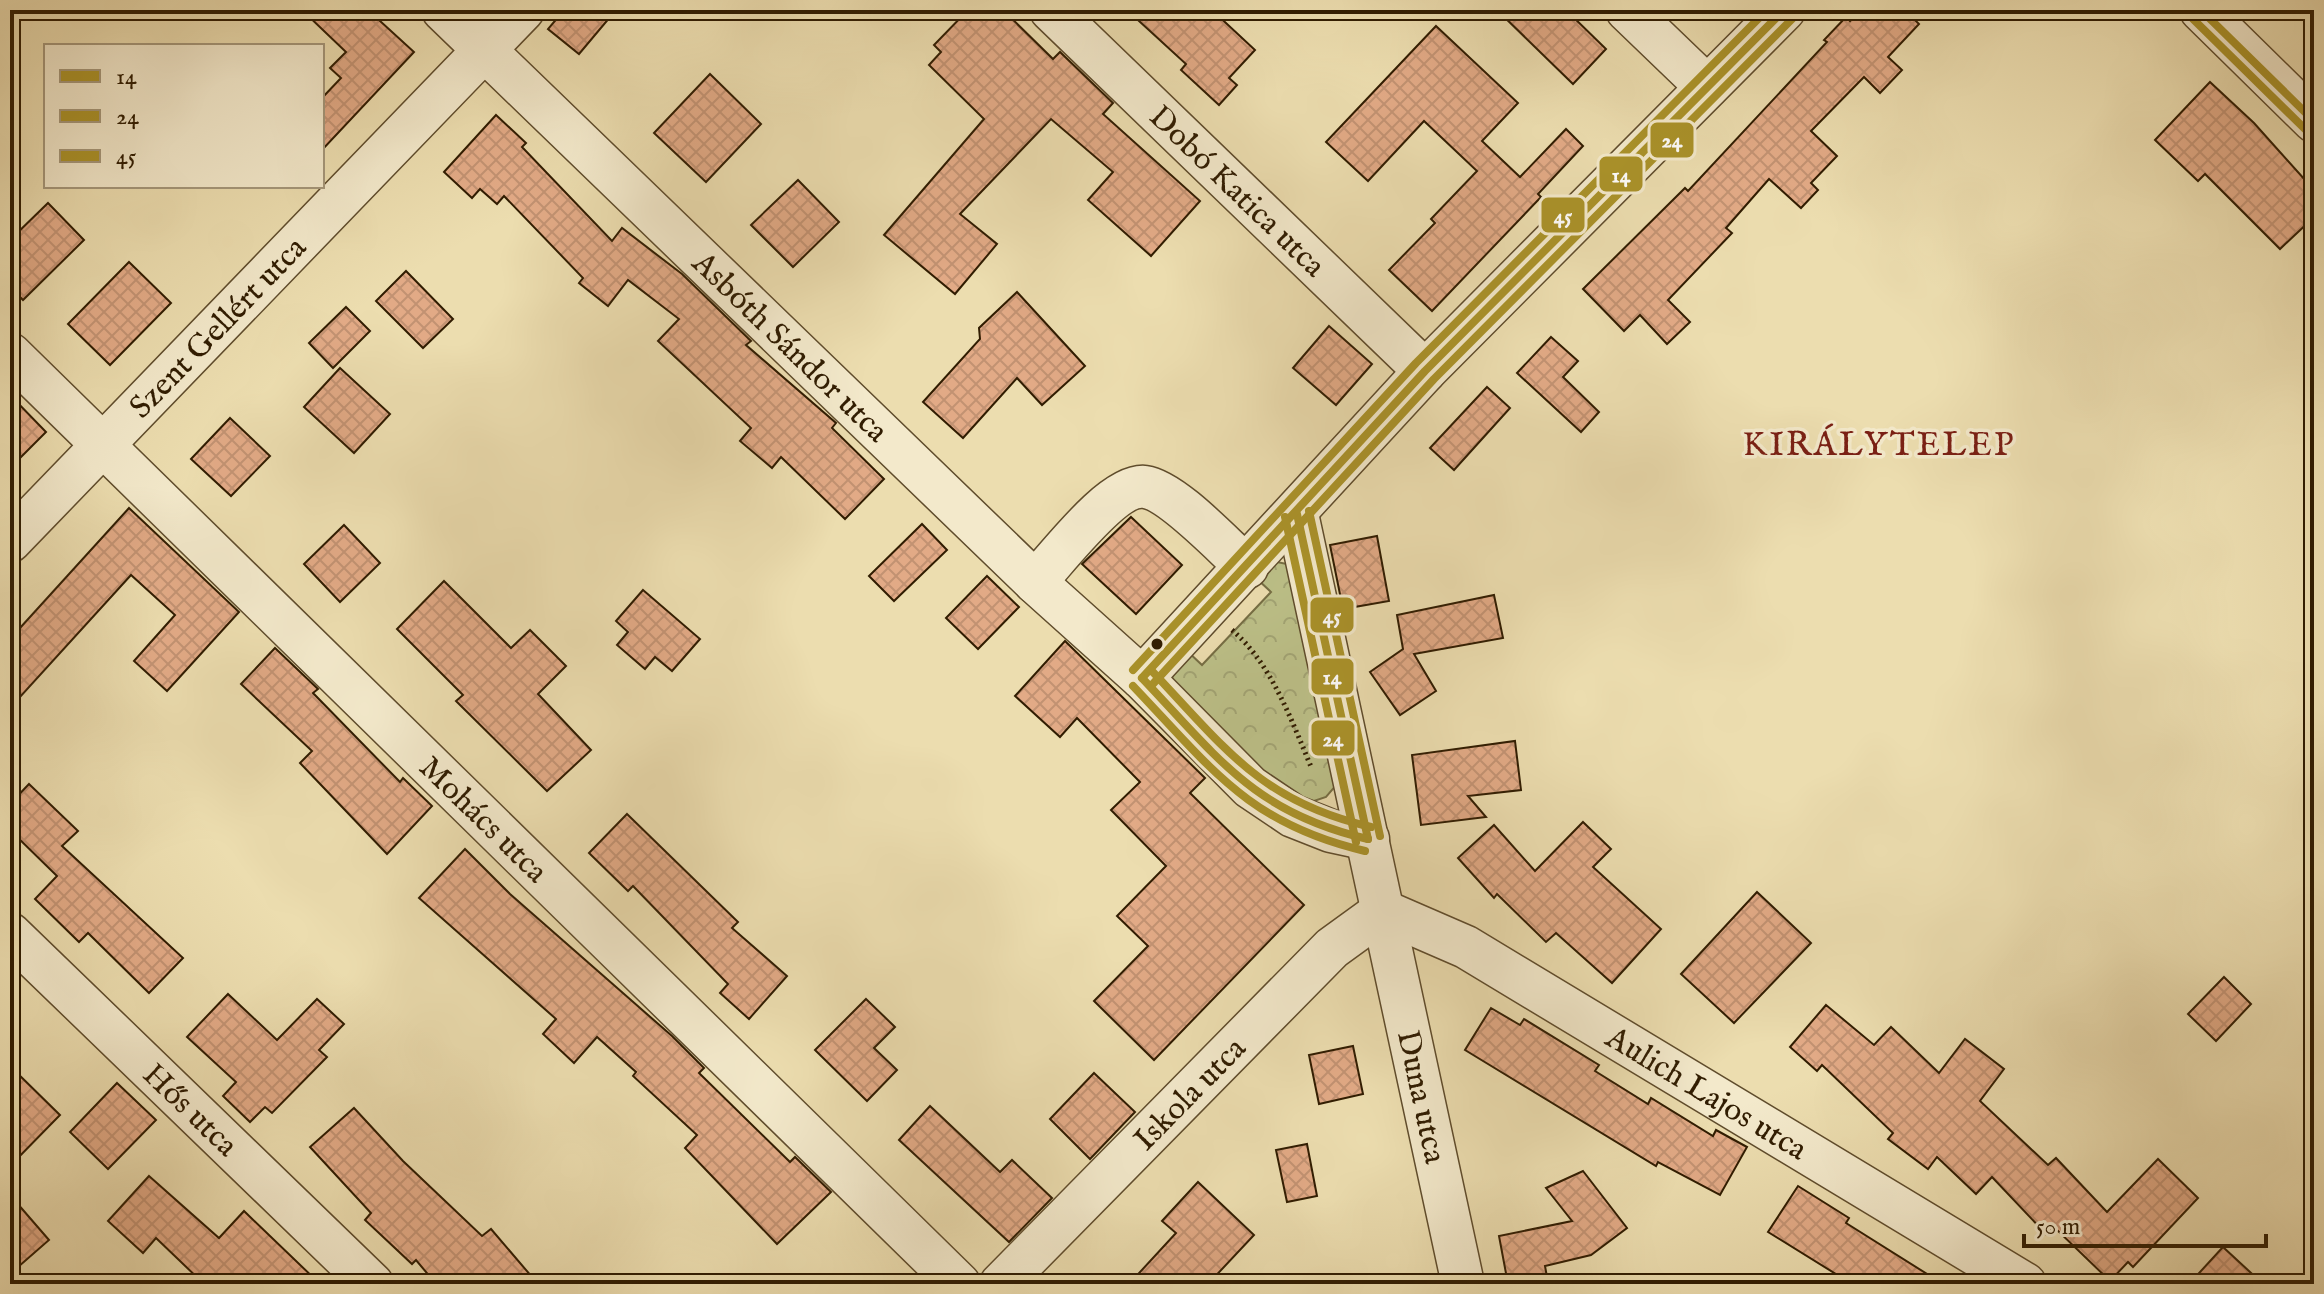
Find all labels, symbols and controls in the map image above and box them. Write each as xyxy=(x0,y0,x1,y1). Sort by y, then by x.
legend xyxy=(44,44,324,188)
text: 14 xyxy=(116,62,137,93)
street label: Dobó Katica utca xyxy=(1139,98,1334,287)
text: 24 xyxy=(116,102,139,133)
line badge: 24 xyxy=(1649,121,1695,159)
text: 24 xyxy=(1661,127,1684,155)
text: 45 xyxy=(116,142,137,173)
line badge: 14 xyxy=(1598,155,1644,193)
text: 14 xyxy=(1612,162,1632,190)
line badge: 45 xyxy=(1540,196,1586,234)
text: 45 xyxy=(1554,203,1572,231)
street label: Szent Gellért utca xyxy=(121,229,316,428)
street label: Asbóth Sándor utca xyxy=(682,243,896,452)
district label: KIRÁLYTELEP xyxy=(1743,423,2015,467)
line badge: 45 xyxy=(1309,596,1355,634)
text: 45 xyxy=(1323,603,1341,631)
unlabelled marker xyxy=(1149,636,1165,652)
line badge: 14 xyxy=(1310,657,1355,696)
text: 14 xyxy=(1323,664,1343,692)
line badge: 24 xyxy=(1310,719,1356,757)
text: 24 xyxy=(1322,726,1345,754)
street label: Mohács utca xyxy=(409,748,556,893)
street label: Aulich Lajos utca xyxy=(1597,1018,1814,1171)
street label: Duna utca xyxy=(1386,1027,1454,1168)
street label: Iskola utca xyxy=(1126,1029,1256,1160)
street label: Hős utca xyxy=(133,1055,246,1167)
scale bar xyxy=(2024,1198,2266,1248)
text: 50 m xyxy=(2036,1212,2080,1243)

